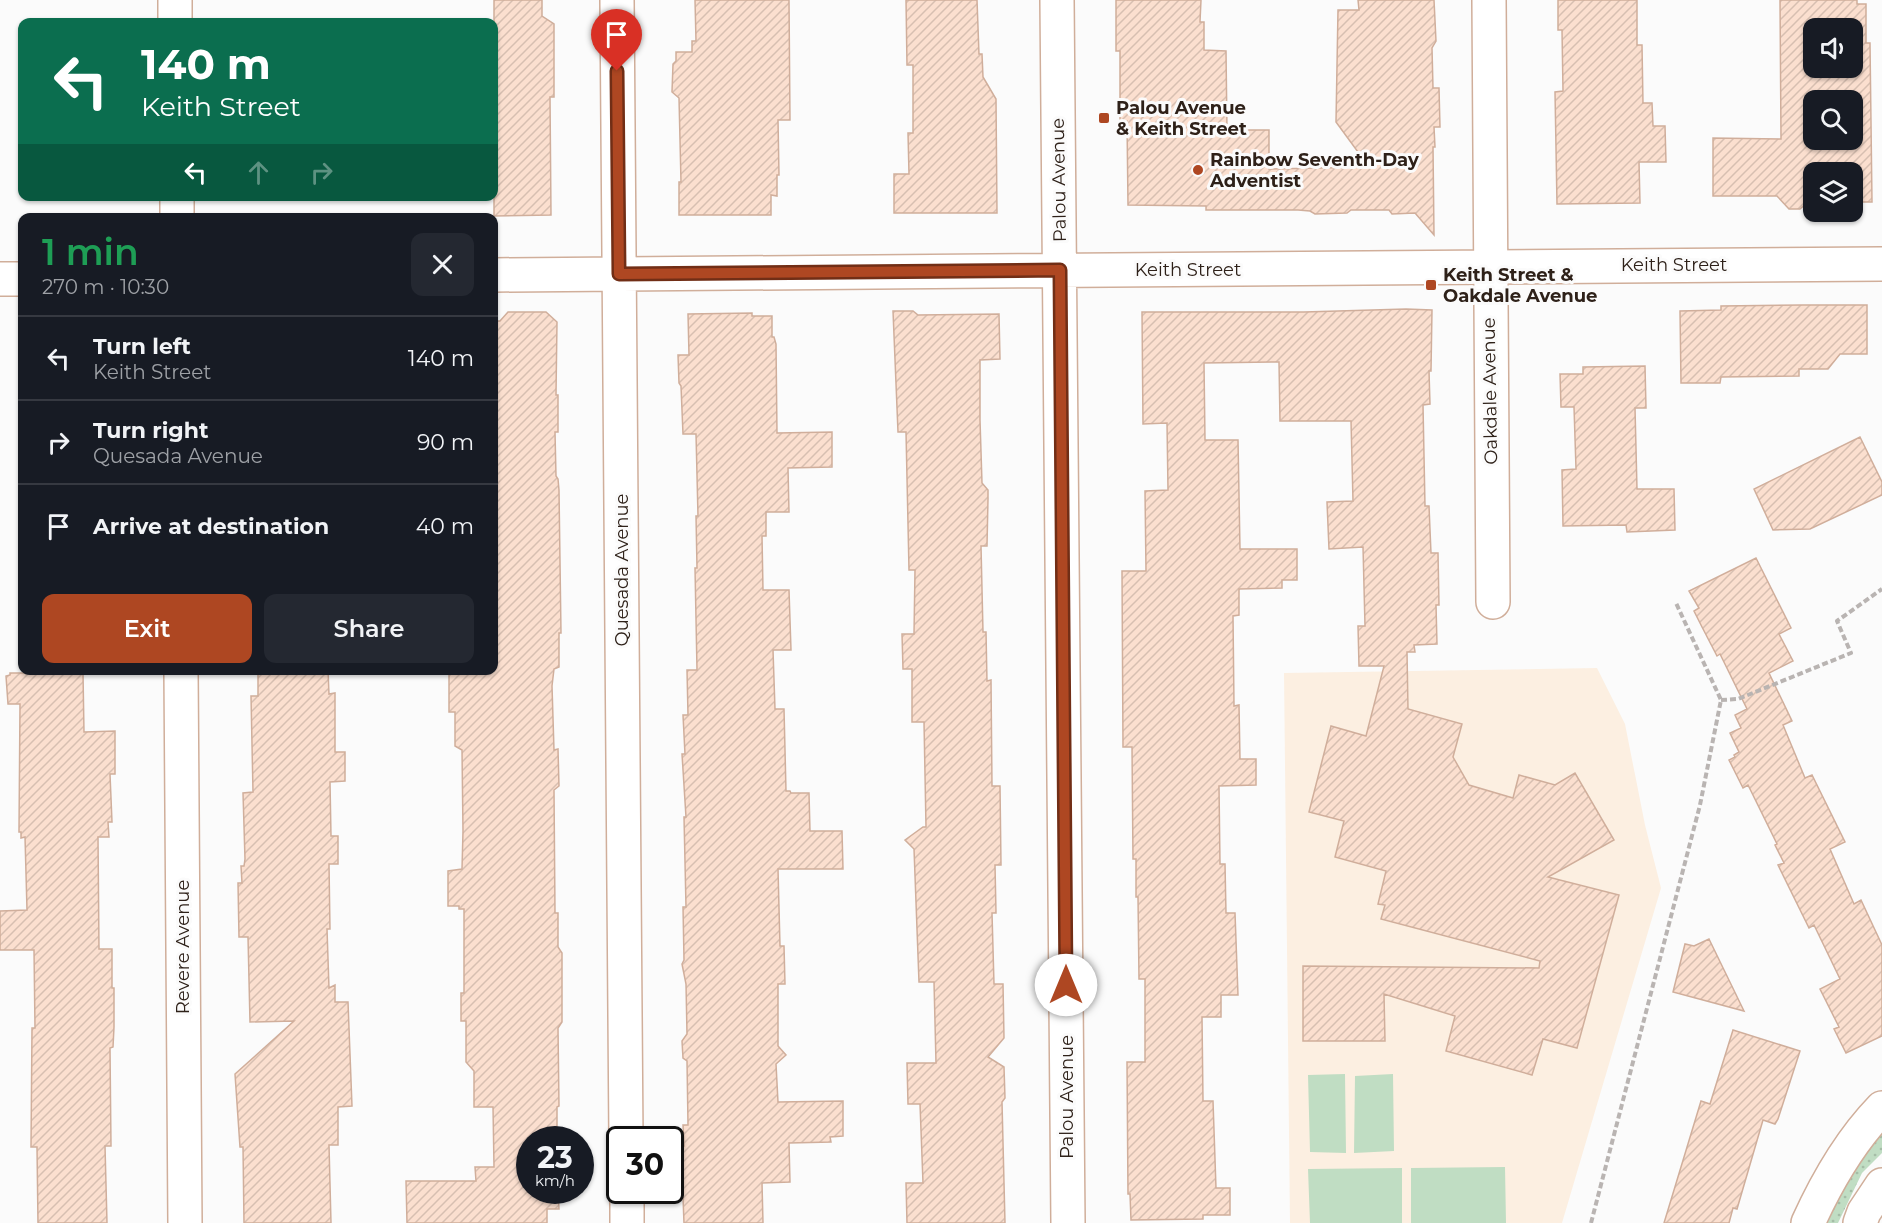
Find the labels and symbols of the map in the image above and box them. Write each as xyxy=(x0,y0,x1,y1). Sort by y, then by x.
pin xyxy=(591,9,642,71)
place label: Palou Avenue & Keith Street xyxy=(1116,97,1247,140)
marker: Palou Avenue & Keith Street xyxy=(1097,111,1111,125)
street label: Palou Avenue xyxy=(1047,118,1071,242)
place label: Rainbow Seventh-Day Adventist xyxy=(1209,149,1419,192)
marker: Rainbow Seventh-Day Adventist xyxy=(1191,163,1205,177)
street label: Keith Street xyxy=(1621,254,1727,276)
street label: Keith Street xyxy=(1135,259,1241,281)
place label: Keith Street & Oakdale Avenue xyxy=(1443,264,1597,307)
marker: Keith Street & Oakdale Avenue xyxy=(1424,278,1438,292)
street label: Oakdale Avenue xyxy=(1478,317,1502,465)
street label: Quesada Avenue xyxy=(611,493,633,646)
street label: Revere Avenue xyxy=(172,880,194,1014)
position arrow xyxy=(1034,953,1098,1017)
street label: Palou Avenue xyxy=(1056,1035,1078,1159)
speed limit sign: 30 xyxy=(606,1126,684,1204)

